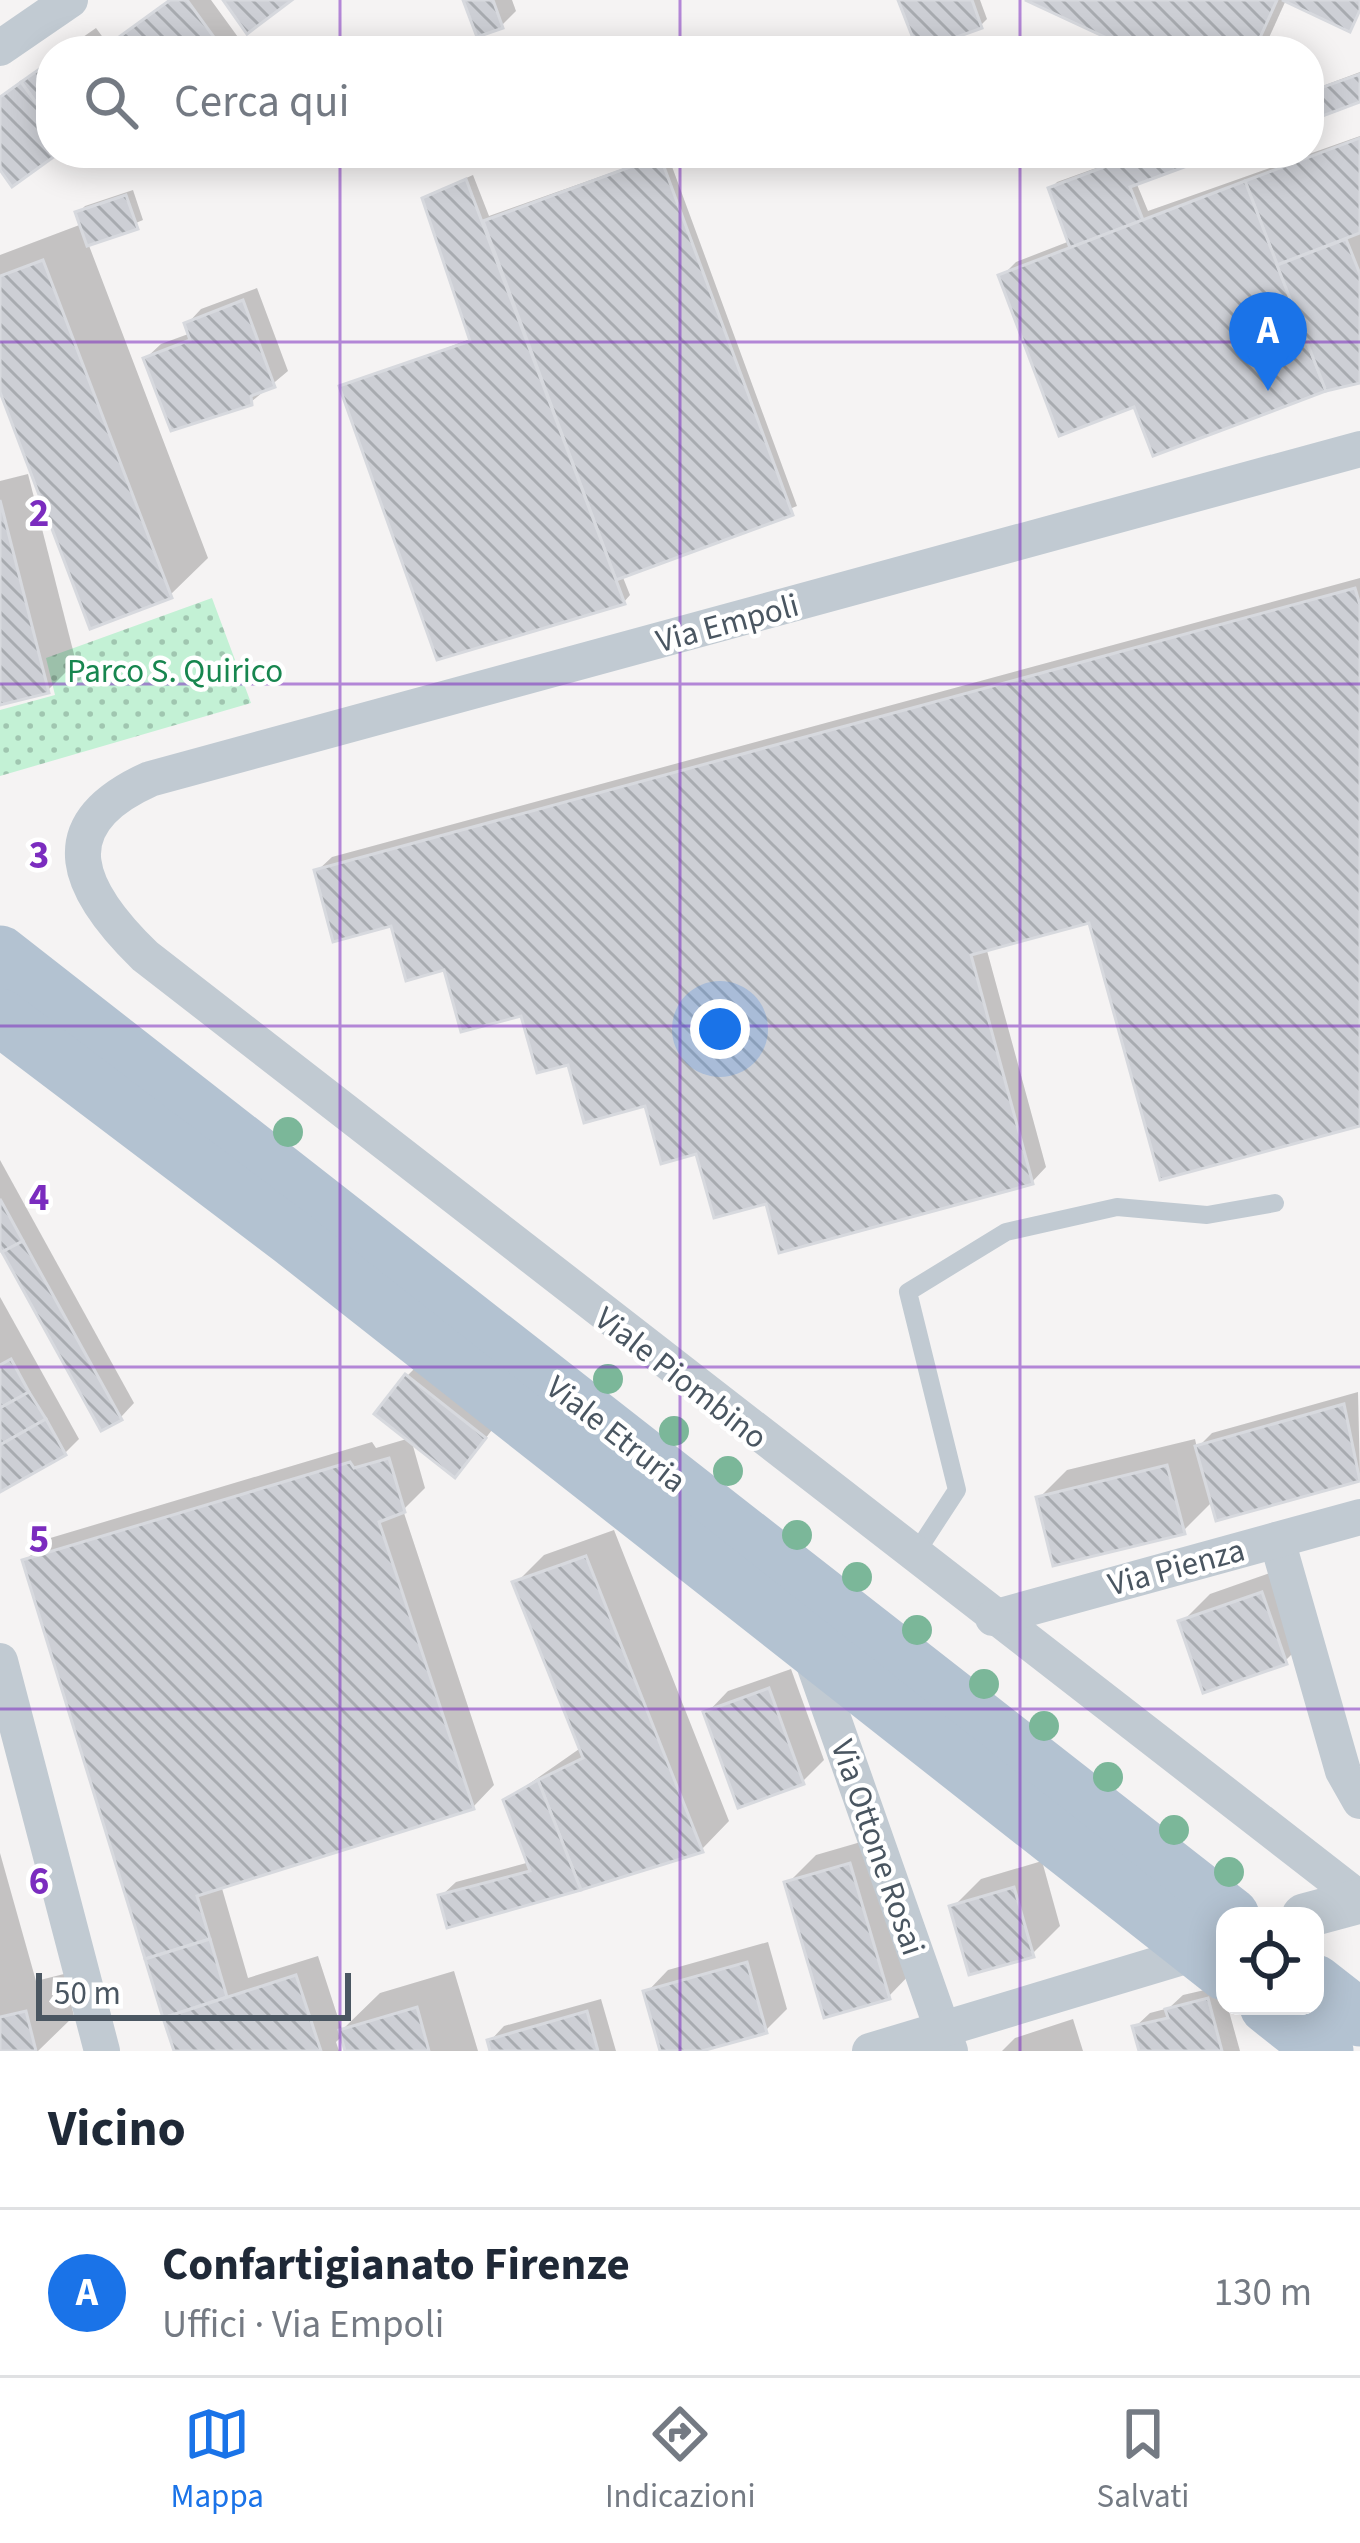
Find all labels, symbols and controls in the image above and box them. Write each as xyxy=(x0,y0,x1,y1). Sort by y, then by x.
search box xyxy=(36,36,1324,168)
icon: search xyxy=(78,69,144,135)
text: Cerca qui xyxy=(174,70,349,134)
pin: A xyxy=(1229,292,1307,391)
text: 2 xyxy=(29,486,49,542)
street label: Via Empoli xyxy=(651,582,804,665)
park label: Parco S. Quirico xyxy=(67,648,283,695)
text: 3 xyxy=(29,828,49,884)
your location xyxy=(690,999,750,1059)
text: 4 xyxy=(29,1170,49,1226)
street label: Viale Piombino xyxy=(585,1296,777,1461)
street label: Viale Etruria xyxy=(536,1364,696,1504)
text: 5 xyxy=(29,1512,49,1568)
street label: Via Pienza xyxy=(1103,1527,1250,1608)
street label: Via Ottone Rosai xyxy=(819,1733,936,1962)
text: 6 xyxy=(29,1854,49,1910)
map controls xyxy=(1216,1907,1324,2015)
button: locate xyxy=(1216,1907,1324,2015)
scale bar xyxy=(36,1967,351,2020)
text: 50 m xyxy=(54,1970,121,2017)
text: Vicino xyxy=(48,2093,186,2165)
text: Confartigianato Firenze xyxy=(162,2233,630,2297)
text: A xyxy=(76,2265,98,2321)
text: 130 m xyxy=(1214,2265,1312,2321)
text: Uffici · Via Empoli xyxy=(162,2297,444,2353)
tab: Mappa xyxy=(170,2401,264,2520)
tab: Indicazioni xyxy=(605,2401,756,2520)
tab: Salvati xyxy=(1097,2401,1189,2520)

